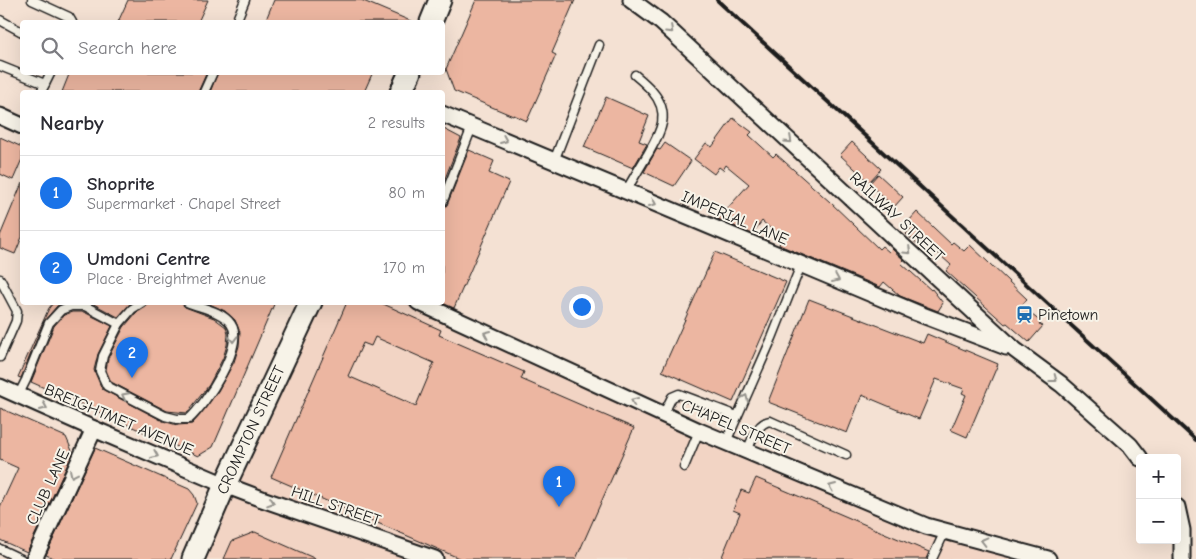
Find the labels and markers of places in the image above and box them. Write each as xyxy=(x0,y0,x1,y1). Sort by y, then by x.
station icon: Pinetown xyxy=(1014,305,1034,325)
place label: Pinetown xyxy=(1038,306,1098,324)
pin: 2 xyxy=(116,337,148,378)
pin: 1 xyxy=(543,466,575,507)

